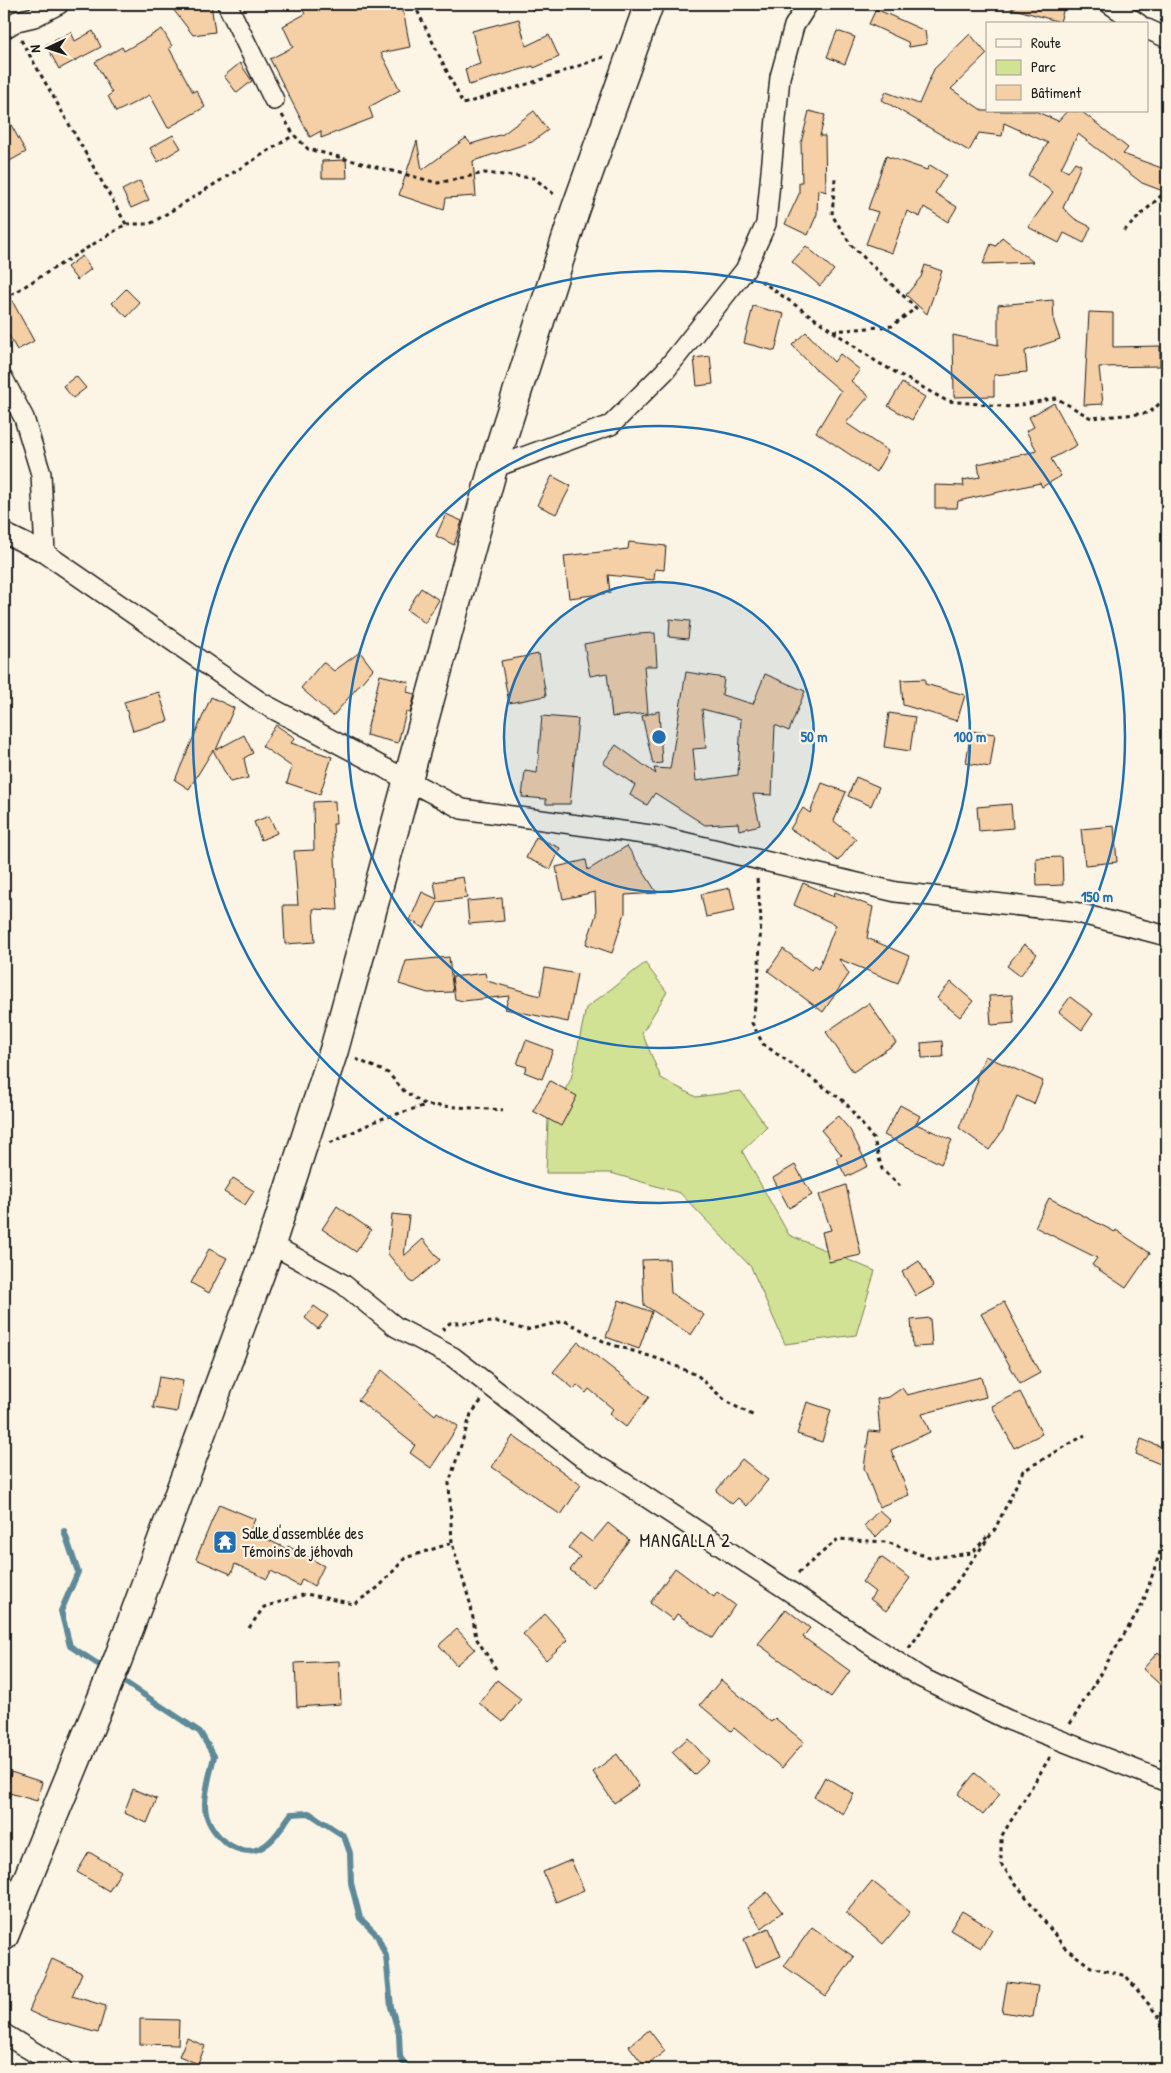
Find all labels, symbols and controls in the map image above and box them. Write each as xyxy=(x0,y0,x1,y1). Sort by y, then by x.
north arrow xyxy=(22,22,72,72)
legend xyxy=(986,22,1148,112)
text: Route xyxy=(1031,32,1061,53)
text: N xyxy=(25,44,44,53)
text: Parc xyxy=(1031,56,1056,77)
text: Bâtiment xyxy=(1031,82,1082,103)
text: 50 m xyxy=(801,726,827,747)
text: 100 m xyxy=(954,726,986,747)
centre of rings xyxy=(650,728,668,746)
text: 150 m xyxy=(1081,886,1113,907)
place label: Salle d'assemblée des Témoins de jéhovah xyxy=(242,1522,363,1562)
district label: MANGALLA 2 xyxy=(639,1528,731,1553)
temple icon: Salle d'assemblée des Témoins de jéhovah xyxy=(212,1529,238,1555)

